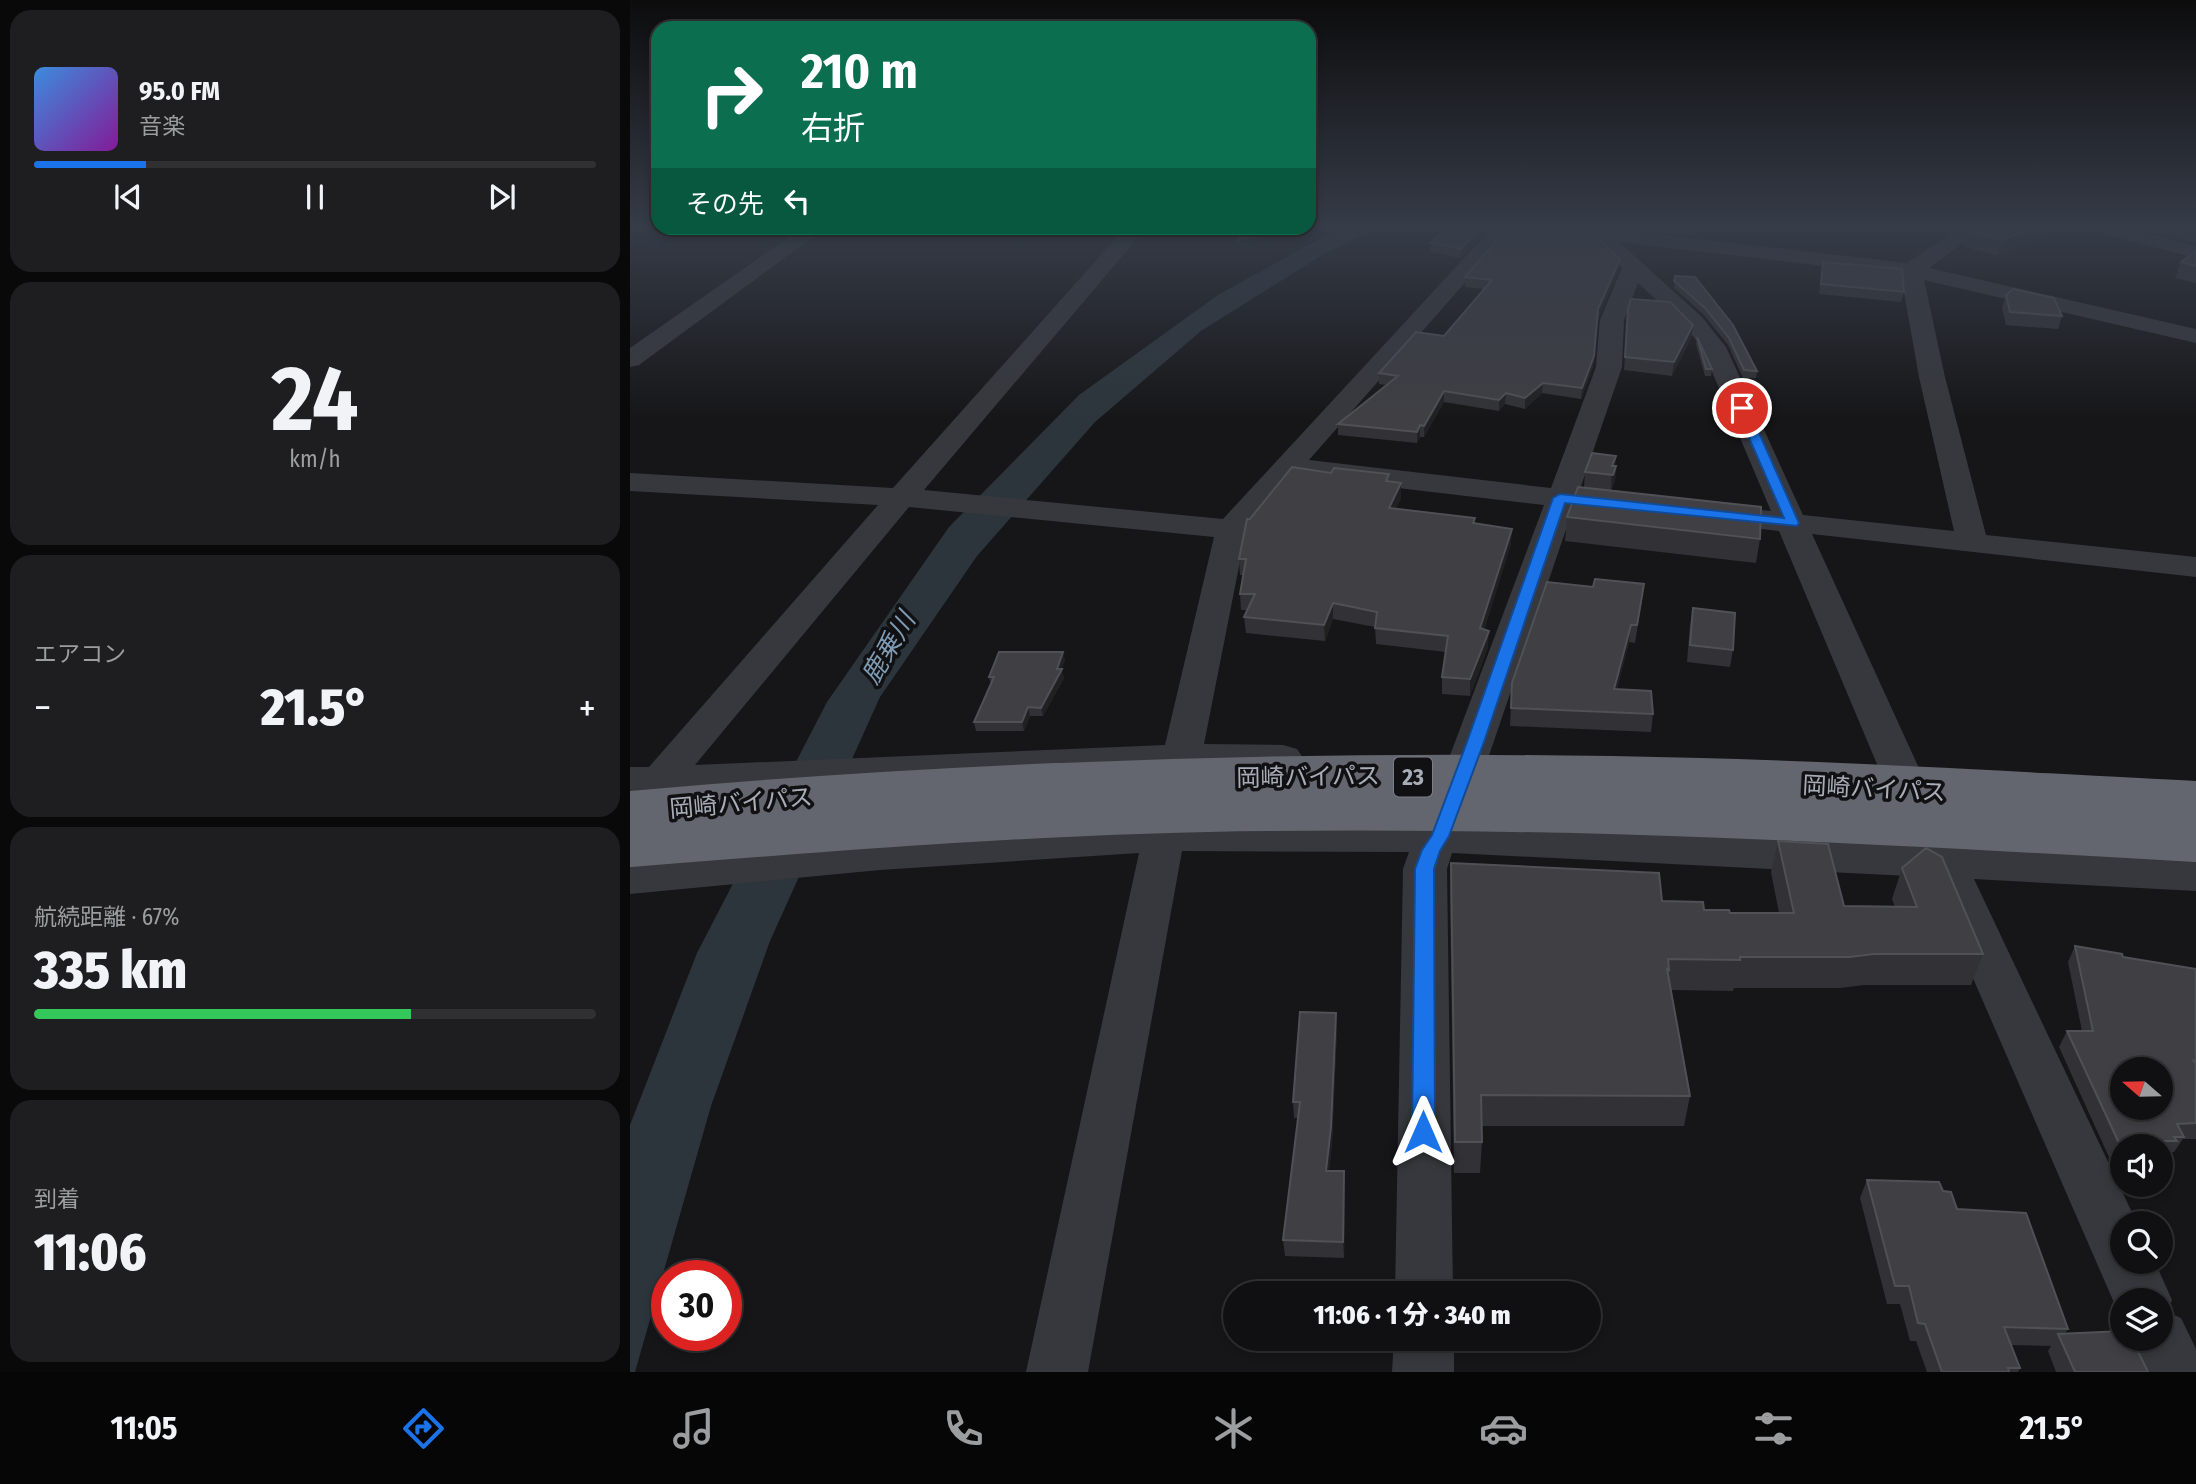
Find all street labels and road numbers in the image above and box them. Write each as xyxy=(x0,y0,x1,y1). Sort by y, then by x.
road number: 23 xyxy=(1394,758,1432,796)
street label: 岡崎バイパス xyxy=(1236,762,1380,792)
street label: 岡崎バイパス xyxy=(1802,771,1946,807)
street label: 岡崎バイパス xyxy=(668,783,814,823)

